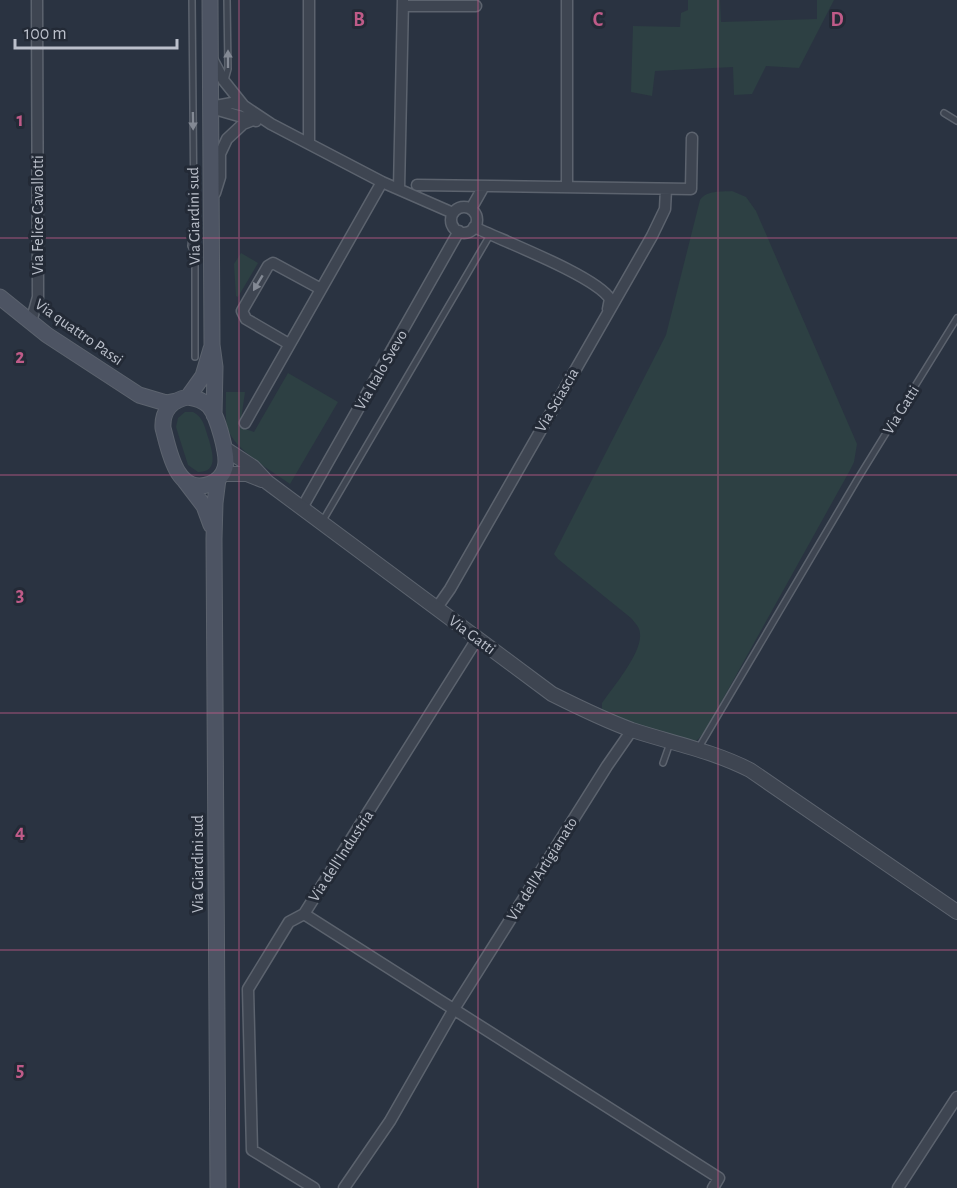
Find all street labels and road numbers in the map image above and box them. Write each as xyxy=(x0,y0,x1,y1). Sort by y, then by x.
street label: Via Felice Cavallotti xyxy=(30,155,46,275)
street label: Via Giardini sud xyxy=(185,167,203,265)
street label: Via quattro Passi xyxy=(32,296,126,368)
street label: Via Italo Svevo xyxy=(352,327,410,413)
street label: Via Sciascia xyxy=(532,365,582,435)
street label: Via Gatti xyxy=(880,383,922,437)
street label: Via Gatti xyxy=(446,612,498,658)
street label: Via dell'Industria xyxy=(306,807,376,905)
street label: Via dell'Artigianato xyxy=(504,814,580,924)
street label: Via Giardini sud xyxy=(190,815,206,913)

